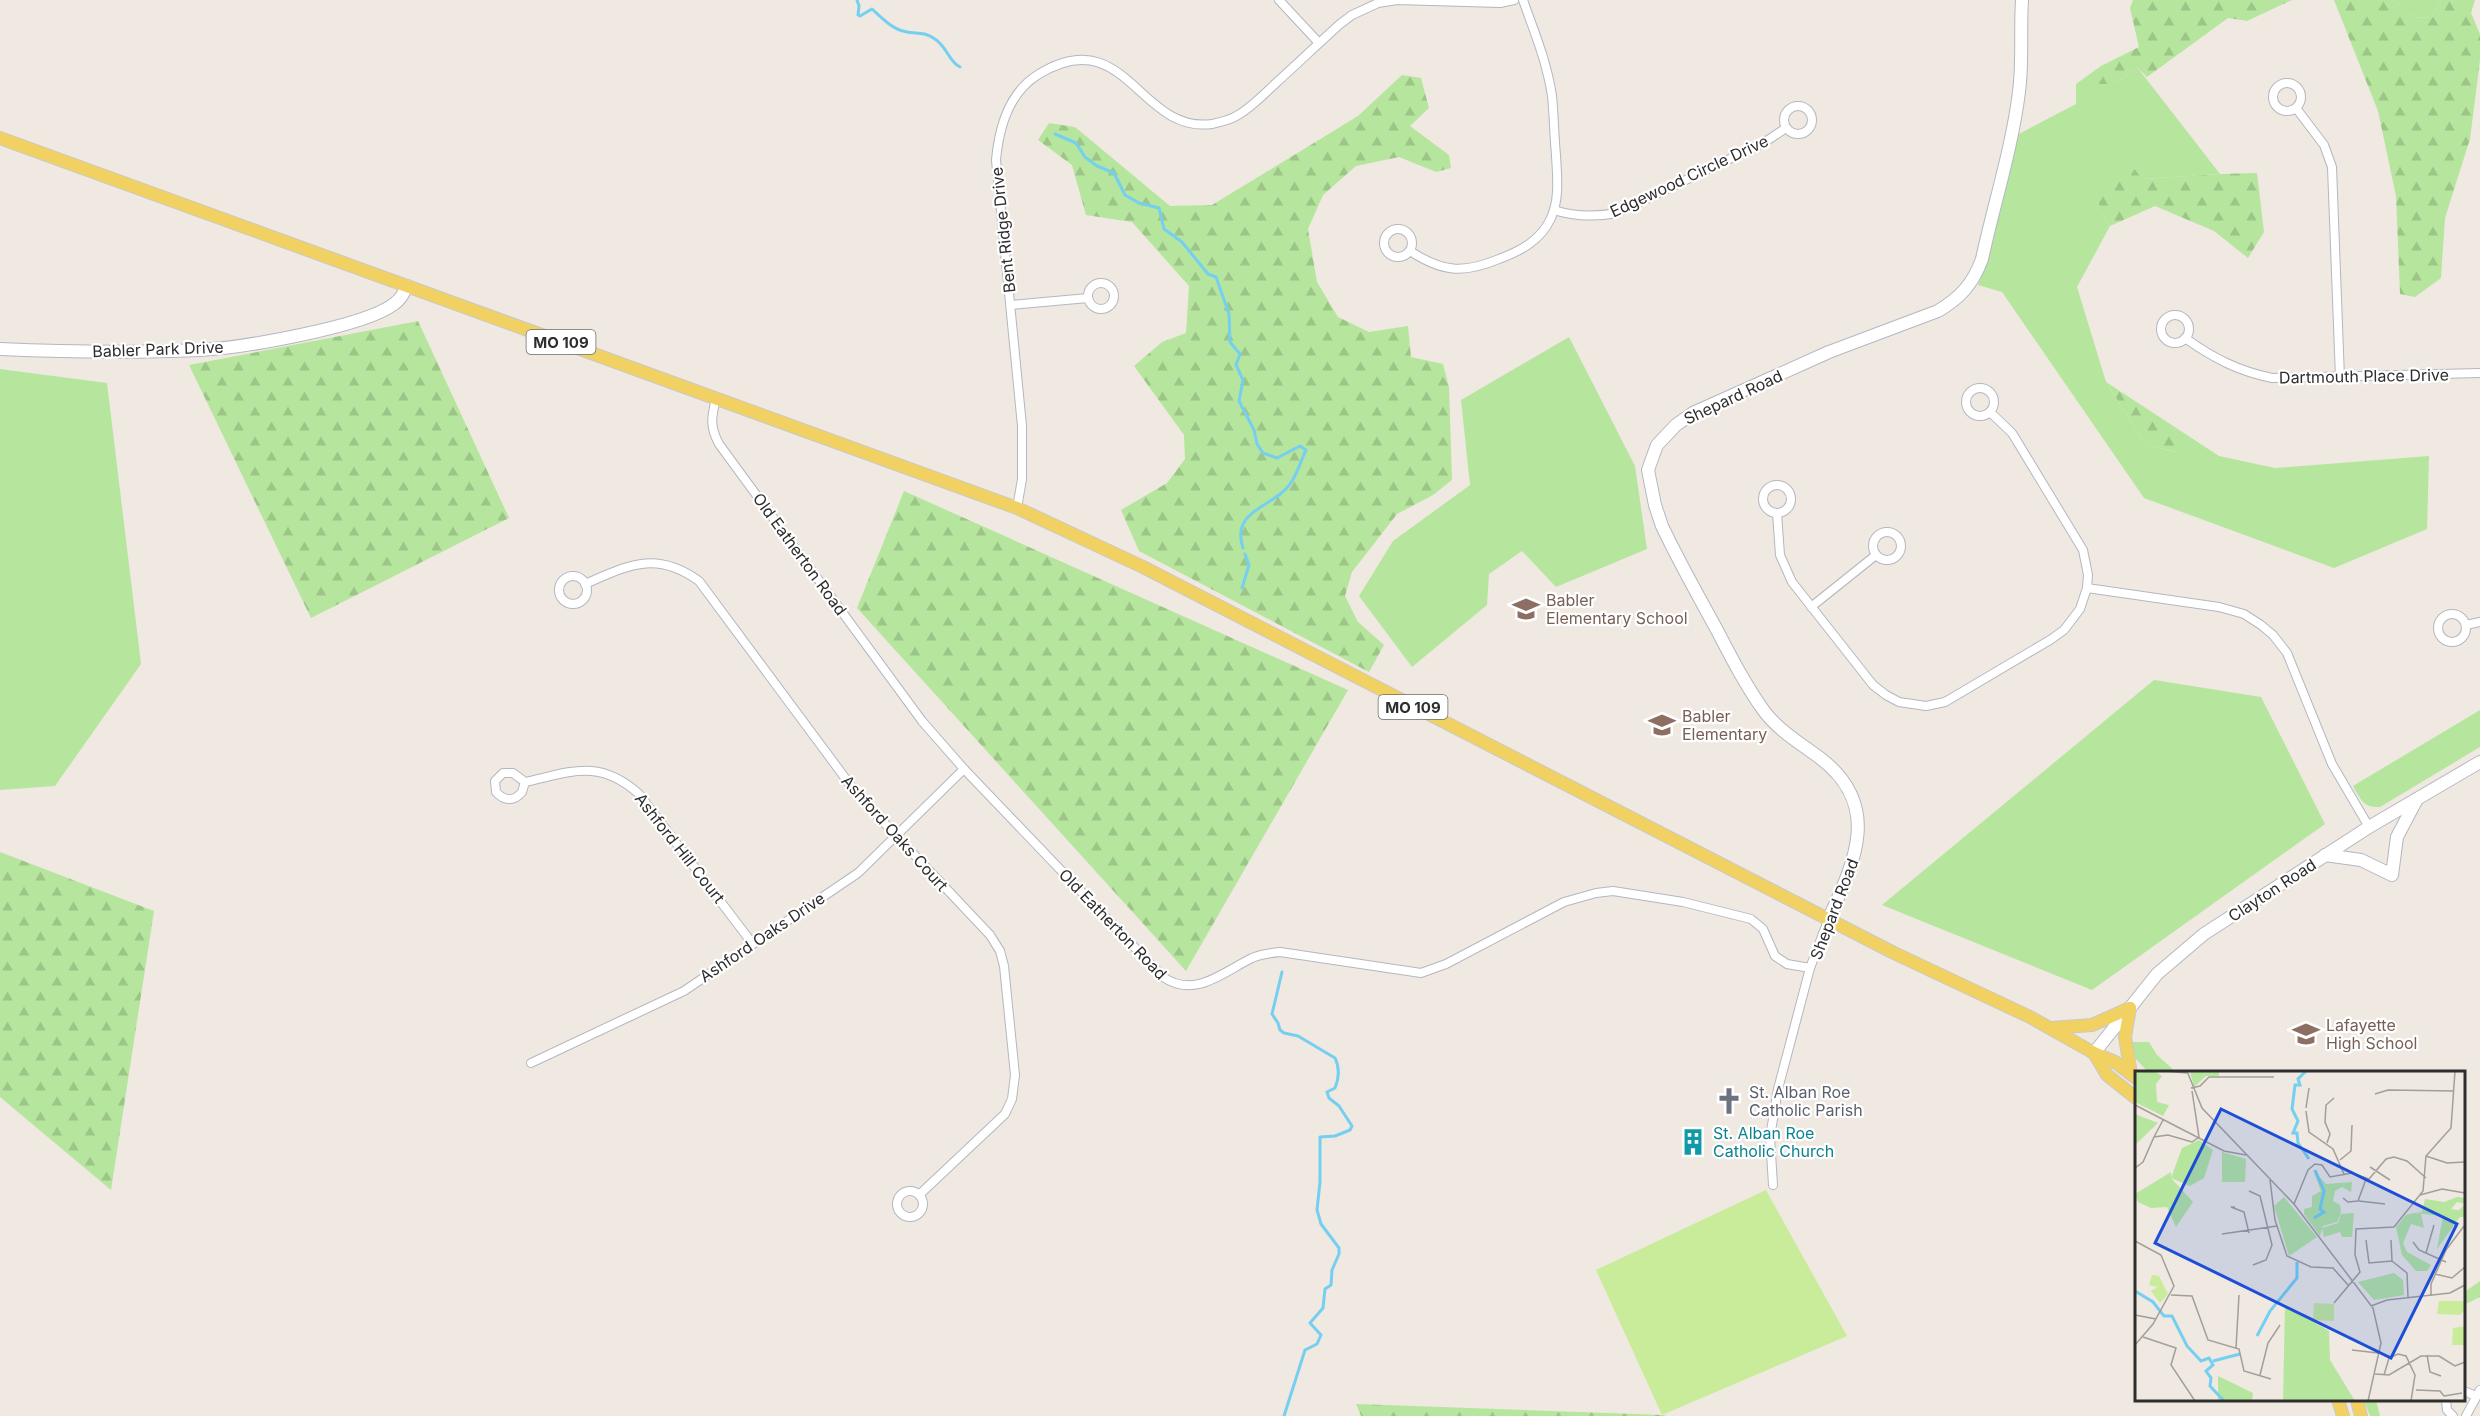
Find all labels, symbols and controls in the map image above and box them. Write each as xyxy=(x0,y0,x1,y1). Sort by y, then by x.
street label: Edgewood Circle Drive xyxy=(1607,131,1771,221)
street label: Bent Ridge Drive xyxy=(986,166,1020,294)
road number: MO 109 xyxy=(526,330,596,354)
street label: Babler Park Drive xyxy=(92,337,224,361)
street label: Shepard Road xyxy=(1680,365,1786,429)
street label: Dartmouth Place Drive xyxy=(2279,365,2449,387)
street label: Old Eatherton Road xyxy=(749,489,851,619)
place label: Babler Elementary School xyxy=(1546,590,1688,628)
school or university icon: Babler Elementary School xyxy=(1511,594,1541,624)
road number: MO 109 xyxy=(1378,695,1448,719)
place label: Babler Elementary xyxy=(1682,706,1767,744)
school or university icon: Babler Elementary xyxy=(1647,710,1677,740)
street label: Ashford Oaks Court xyxy=(838,771,952,895)
street label: Ashford Hill Court xyxy=(631,789,729,907)
street label: Clayton Road xyxy=(2224,854,2320,926)
street label: Shepard Road xyxy=(1806,856,1862,962)
street label: Old Eatherton Road xyxy=(1055,864,1171,984)
street label: Ashford Oaks Drive xyxy=(696,888,828,986)
place label: Lafayette High School xyxy=(2326,1015,2417,1053)
school or university icon: Lafayette High School xyxy=(2291,1019,2321,1049)
inset map xyxy=(2135,1071,2465,1401)
place label: St. Alban Roe Catholic Parish xyxy=(1749,1082,1863,1120)
church icon: St. Alban Roe Catholic Parish xyxy=(1714,1086,1744,1116)
place label: St. Alban Roe Catholic Church xyxy=(1713,1123,1834,1161)
building icon: St. Alban Roe Catholic Church xyxy=(1678,1127,1708,1157)

